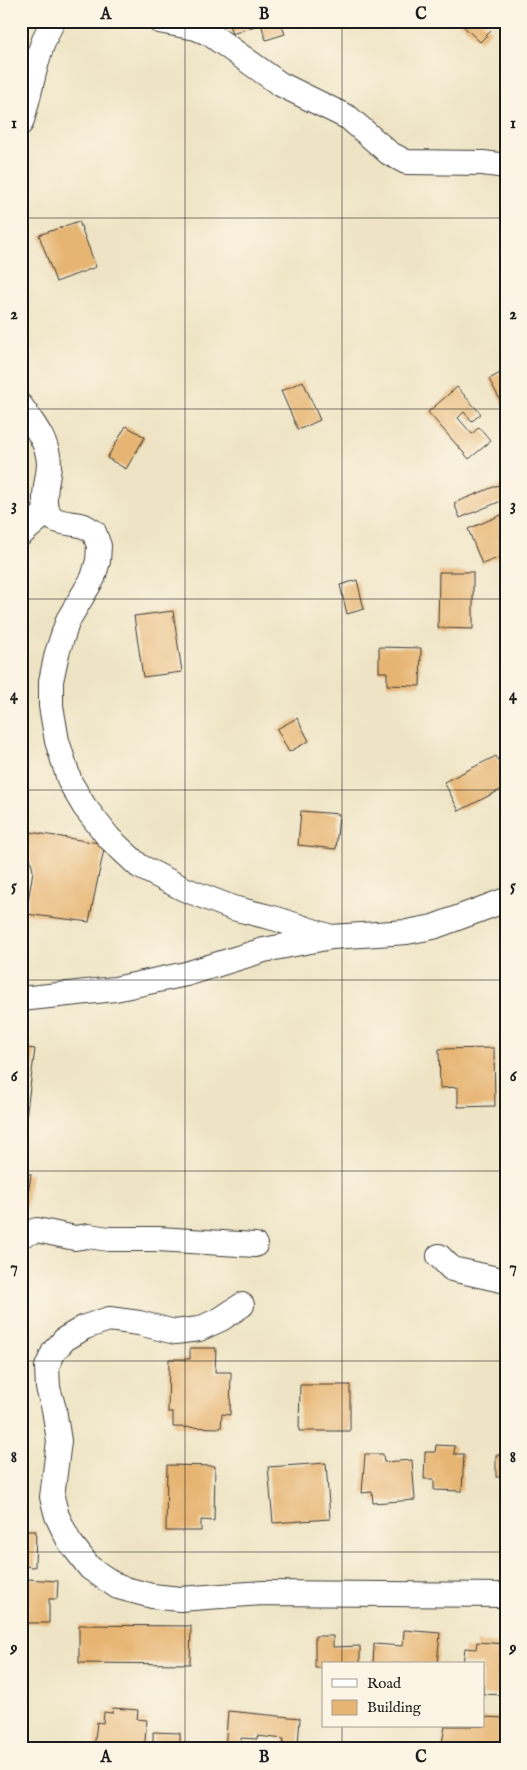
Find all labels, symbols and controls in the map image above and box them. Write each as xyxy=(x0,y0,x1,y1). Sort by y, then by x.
text: A xyxy=(100,5,113,25)
text: B xyxy=(259,5,270,25)
text: C xyxy=(415,5,427,25)
text: 1 xyxy=(11,114,17,134)
text: 1 xyxy=(510,114,516,134)
text: 2 xyxy=(10,305,18,325)
text: 2 xyxy=(509,305,517,325)
text: 3 xyxy=(11,496,17,516)
text: 3 xyxy=(510,496,516,516)
text: 4 xyxy=(10,686,19,706)
text: 4 xyxy=(509,686,518,706)
text: 5 xyxy=(11,877,17,897)
text: 5 xyxy=(510,877,516,897)
text: 6 xyxy=(11,1067,19,1087)
text: 6 xyxy=(510,1067,518,1087)
text: 7 xyxy=(10,1258,18,1278)
text: 7 xyxy=(509,1258,517,1278)
text: 8 xyxy=(11,1448,17,1468)
text: 8 xyxy=(510,1448,516,1468)
text: 9 xyxy=(10,1639,18,1659)
text: 9 xyxy=(509,1639,517,1659)
legend xyxy=(322,1662,484,1728)
text: Road xyxy=(367,1674,402,1693)
text: Building xyxy=(367,1698,422,1717)
text: A xyxy=(100,1748,113,1768)
text: B xyxy=(259,1748,270,1768)
text: C xyxy=(415,1748,427,1768)

